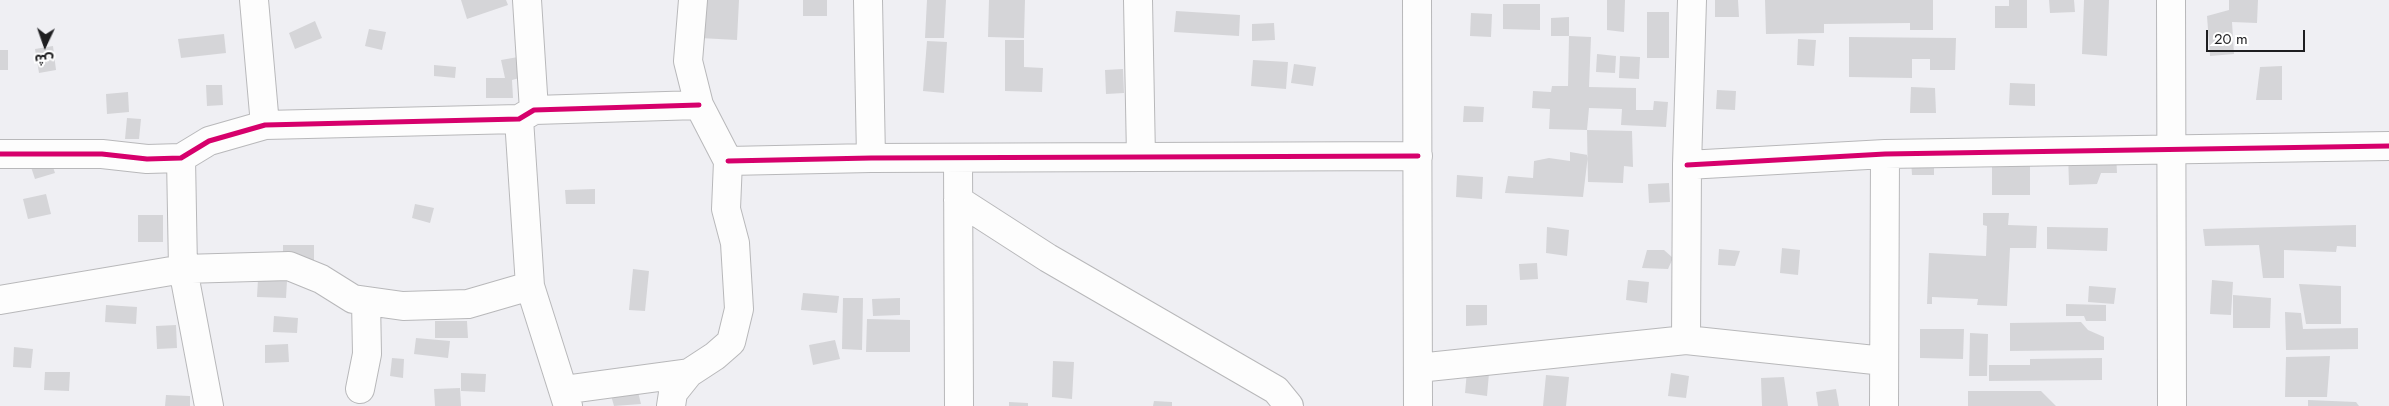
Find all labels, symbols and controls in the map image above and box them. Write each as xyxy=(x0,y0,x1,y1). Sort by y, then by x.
north arrow xyxy=(20,20,70,70)
scale bar xyxy=(2209,20,2308,52)
text: 20 m xyxy=(2214,28,2248,50)
text: ش xyxy=(34,49,54,70)

